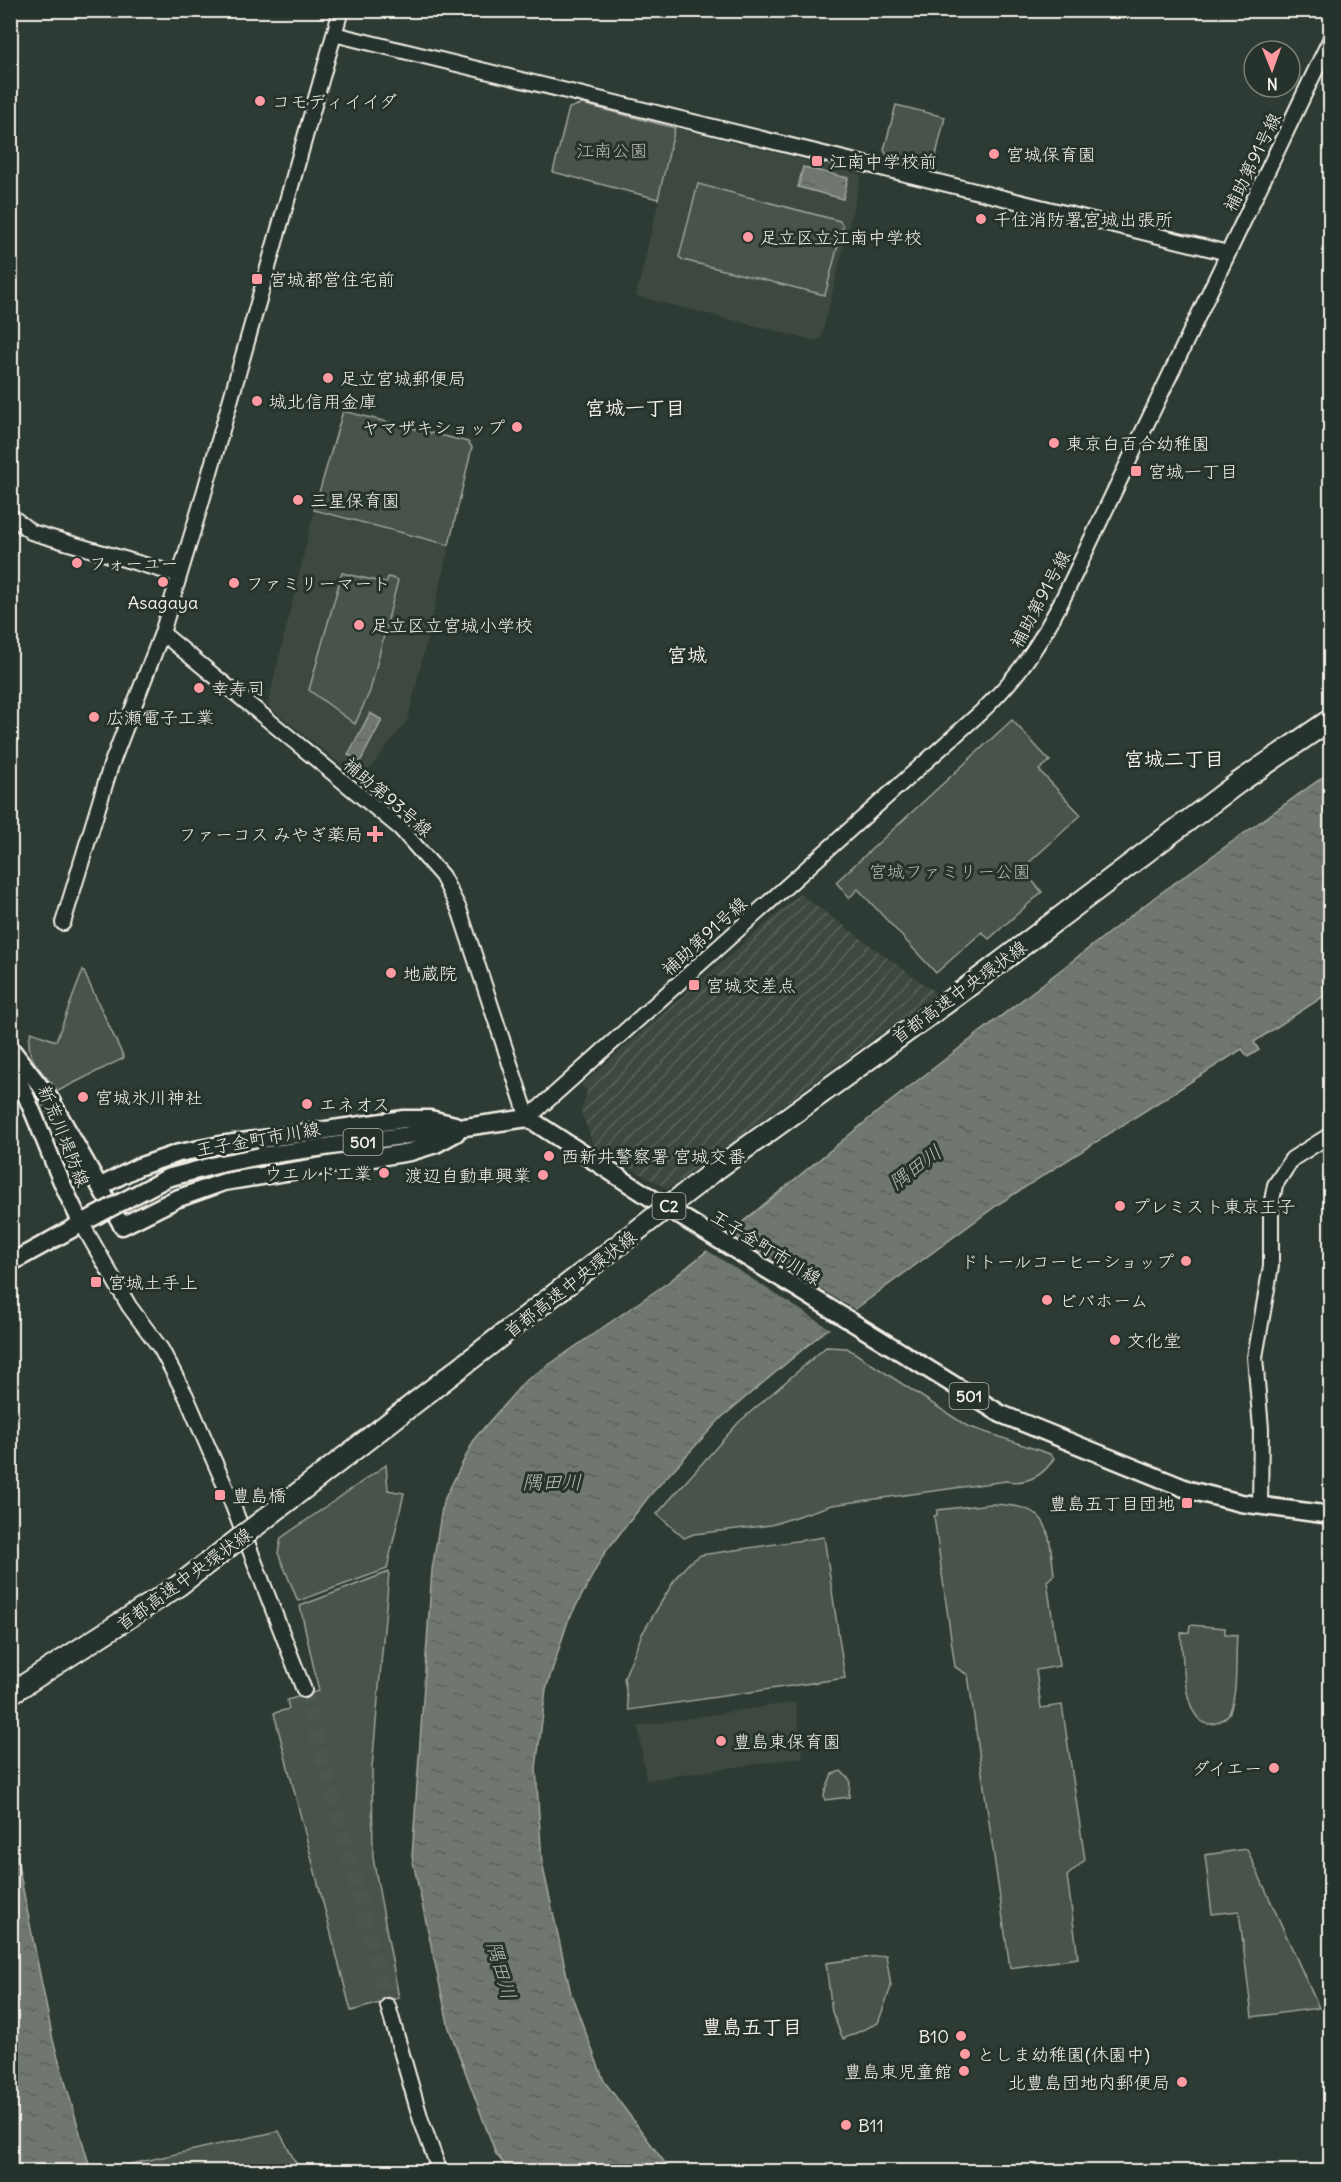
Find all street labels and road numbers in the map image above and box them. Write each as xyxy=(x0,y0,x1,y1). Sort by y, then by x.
street label: 補助第91号線 xyxy=(1218,109,1286,215)
street label: 補助第91号線 xyxy=(1005,546,1075,652)
street label: 補助第93号線 xyxy=(339,752,437,842)
street label: 補助第91号線 xyxy=(656,891,752,981)
street label: 首都高速中央環状線 xyxy=(887,935,1031,1049)
street label: 新荒川堤防線 xyxy=(33,1082,95,1190)
street label: 王子金町市川線 xyxy=(194,1117,322,1161)
road number: 501 xyxy=(344,1129,382,1155)
road number: C2 xyxy=(652,1193,686,1219)
street label: 王子金町市川線 xyxy=(706,1204,826,1290)
street label: 首都高速中央環状線 xyxy=(499,1225,641,1343)
road number: 501 xyxy=(950,1383,988,1409)
street label: 首都高速中央環状線 xyxy=(112,1522,256,1636)

